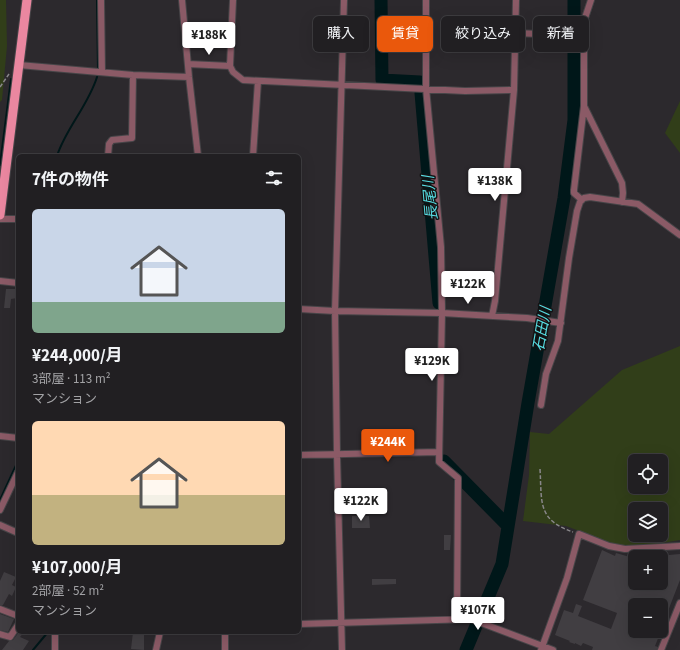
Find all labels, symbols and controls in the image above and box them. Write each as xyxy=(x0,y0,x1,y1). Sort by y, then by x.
chip: 購入 xyxy=(313,16,369,52)
chip: 賃貸 xyxy=(377,16,433,52)
chip: 絞り込み xyxy=(441,16,525,52)
chip: 新着 xyxy=(533,16,589,52)
pin: ¥188K xyxy=(181,22,237,56)
text: ¥188K xyxy=(191,26,227,44)
icon: filters xyxy=(263,167,285,189)
text: 7件の物件 xyxy=(32,168,109,192)
pin: ¥138K xyxy=(467,168,523,202)
text: ¥138K xyxy=(477,172,513,190)
water label: 長尾川 xyxy=(418,173,443,221)
icon: home xyxy=(123,235,195,307)
pin: ¥122K xyxy=(440,271,496,305)
text: ¥122K xyxy=(450,275,486,293)
water label: 石田川 xyxy=(528,303,557,353)
text: ¥244,000/月 xyxy=(32,344,123,368)
pin: ¥129K xyxy=(404,348,460,382)
text: ¥129K xyxy=(414,352,450,370)
text: 3部屋 · 113 m² xyxy=(32,370,110,388)
text: マンション xyxy=(32,390,97,408)
pin: ¥244K xyxy=(360,429,416,463)
text: ¥244K xyxy=(370,433,406,451)
icon: home xyxy=(123,447,195,519)
map controls xyxy=(628,454,668,638)
button: locate xyxy=(628,454,668,494)
pin: ¥122K xyxy=(333,488,389,522)
text: ¥122K xyxy=(343,492,379,510)
button: layers xyxy=(628,502,668,542)
button: + xyxy=(628,550,668,590)
text: ¥107,000/月 xyxy=(32,556,123,580)
text: 2部屋 · 52 m² xyxy=(32,582,104,600)
pin: ¥107K xyxy=(450,597,506,631)
button: − xyxy=(628,598,668,638)
text: ¥107K xyxy=(460,601,496,619)
text: マンション xyxy=(32,602,97,620)

